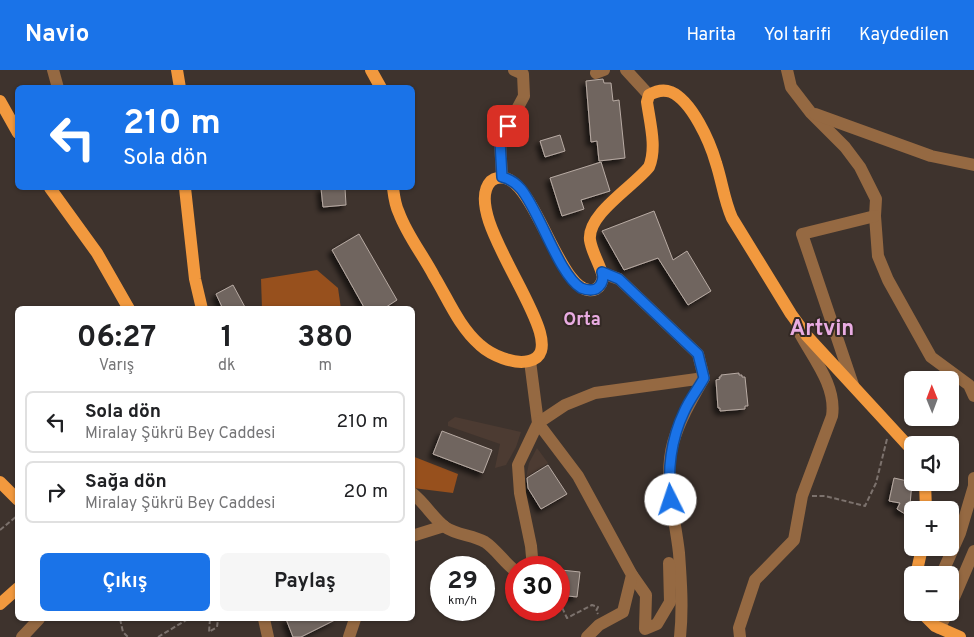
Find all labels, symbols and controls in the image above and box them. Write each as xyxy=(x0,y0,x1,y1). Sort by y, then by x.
text: Navio xyxy=(25,20,89,50)
text: Harita xyxy=(686,24,736,47)
text: Yol tarifi xyxy=(764,24,831,47)
text: Kaydedilen xyxy=(859,24,949,47)
text: 210 m xyxy=(123,102,221,146)
icon: left xyxy=(40,105,105,170)
pin xyxy=(487,105,529,147)
icon: arrive xyxy=(494,112,522,140)
text: Sola dön xyxy=(123,145,208,172)
district label: Orta xyxy=(563,309,601,332)
district label: Artvin xyxy=(790,316,854,343)
text: 06:27 xyxy=(77,320,156,357)
text: 1 xyxy=(221,320,233,357)
text: 380 xyxy=(297,320,353,357)
text: Varış xyxy=(99,356,134,376)
text: dk xyxy=(218,356,235,376)
text: m xyxy=(318,356,332,376)
north arrow xyxy=(904,371,959,426)
map controls xyxy=(904,371,959,621)
text: Sola dön xyxy=(85,400,161,424)
icon: left xyxy=(42,408,70,436)
text: 210 m xyxy=(337,410,388,434)
text: Miralay Şükrü Bey Caddesi xyxy=(85,424,275,444)
button: sound xyxy=(904,436,959,491)
text: Sağa dön xyxy=(85,470,167,494)
position arrow xyxy=(644,473,696,525)
icon: right xyxy=(42,478,70,506)
text: 20 m xyxy=(344,480,388,504)
text: Miralay Şükrü Bey Caddesi xyxy=(85,494,275,514)
button: + xyxy=(904,501,959,556)
button: Çıkış xyxy=(40,553,210,611)
button: Paylaş xyxy=(220,553,390,611)
speed limit sign: 30 xyxy=(505,556,570,621)
text: 29 xyxy=(447,566,478,598)
button: − xyxy=(904,566,959,621)
text: km/h xyxy=(448,593,477,609)

